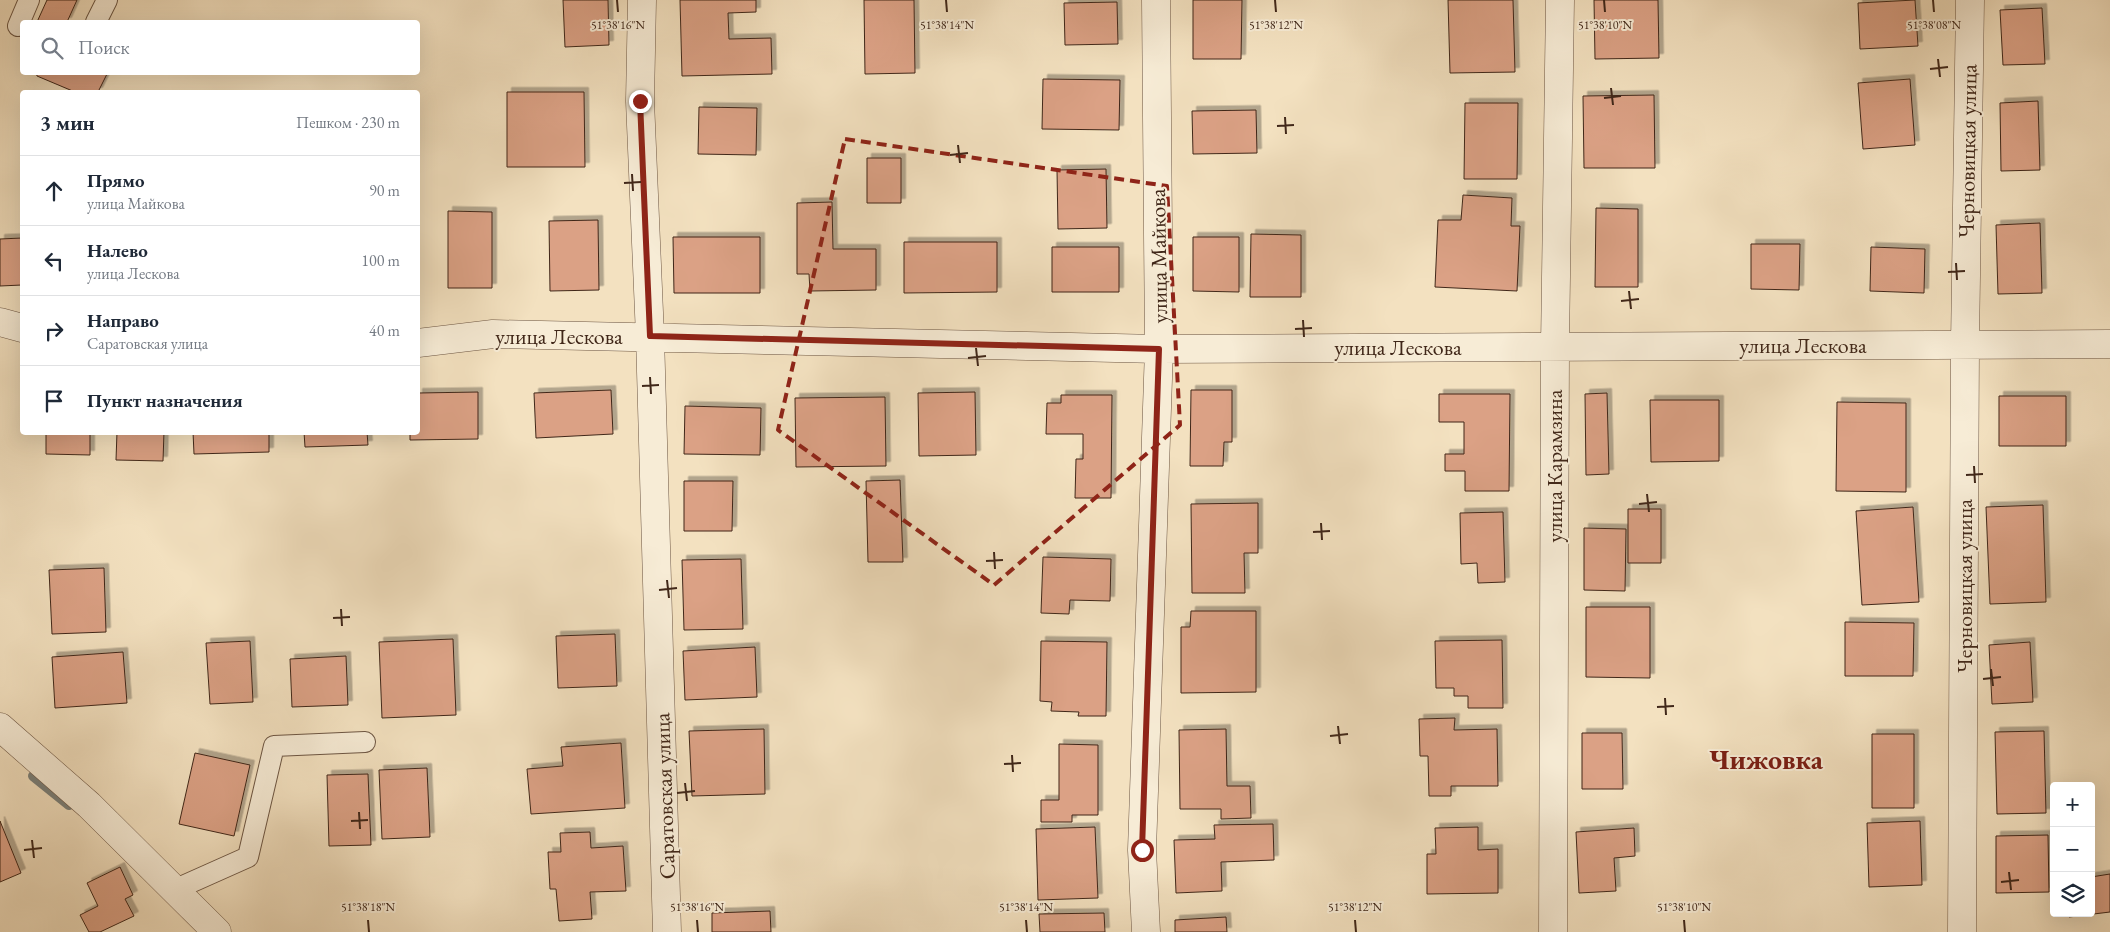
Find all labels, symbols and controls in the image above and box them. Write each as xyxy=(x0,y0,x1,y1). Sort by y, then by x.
text: 51°38'16"N xyxy=(591,17,645,33)
text: 51°38'14"N xyxy=(920,17,974,33)
text: 51°38'12"N xyxy=(1249,17,1303,33)
text: 51°38'10"N xyxy=(1578,17,1632,33)
text: 51°38'08"N xyxy=(1907,17,1961,33)
search box xyxy=(20,20,420,75)
icon: search xyxy=(38,34,66,62)
text: Поиск xyxy=(78,35,130,60)
street label: Черновицкая улица xyxy=(1951,64,1984,238)
route end xyxy=(629,90,652,113)
text: 3 мин xyxy=(40,109,95,136)
text: Пешком · 230 m xyxy=(296,112,400,133)
text: Прямо xyxy=(87,168,145,193)
icon: ahead xyxy=(40,177,68,205)
text: 90 m xyxy=(369,180,400,201)
street label: улица Майкова xyxy=(1143,188,1174,324)
text: улица Майкова xyxy=(87,193,185,214)
text: Налево xyxy=(87,238,148,263)
icon: left xyxy=(40,247,68,275)
text: 100 m xyxy=(361,250,400,271)
text: улица Лескова xyxy=(87,263,180,284)
text: Направо xyxy=(87,308,159,333)
icon: right xyxy=(40,317,68,345)
text: 40 m xyxy=(369,320,400,341)
street label: улица Лескова xyxy=(495,322,623,351)
street label: улица Лескова xyxy=(1739,331,1867,360)
text: Саратовская улица xyxy=(87,333,208,354)
street label: улица Лескова xyxy=(1334,333,1462,362)
icon: arrive xyxy=(40,387,68,415)
text: Пункт назначения xyxy=(87,388,243,413)
street label: улица Карамзина xyxy=(1540,389,1569,542)
street label: Черновицкая улица xyxy=(1950,499,1979,673)
street label: Саратовская улица xyxy=(647,712,682,880)
district label: Чижовка xyxy=(1709,741,1824,777)
map controls xyxy=(2050,782,2095,917)
button: + xyxy=(2050,782,2095,827)
button: − xyxy=(2050,827,2095,872)
route start xyxy=(1131,839,1154,862)
button: layers xyxy=(2050,872,2095,917)
text: 51°38'18"N xyxy=(341,899,395,915)
text: 51°38'16"N xyxy=(670,899,724,915)
text: 51°38'14"N xyxy=(999,899,1053,915)
text: 51°38'12"N xyxy=(1328,899,1382,915)
text: 51°38'10"N xyxy=(1657,899,1711,915)

